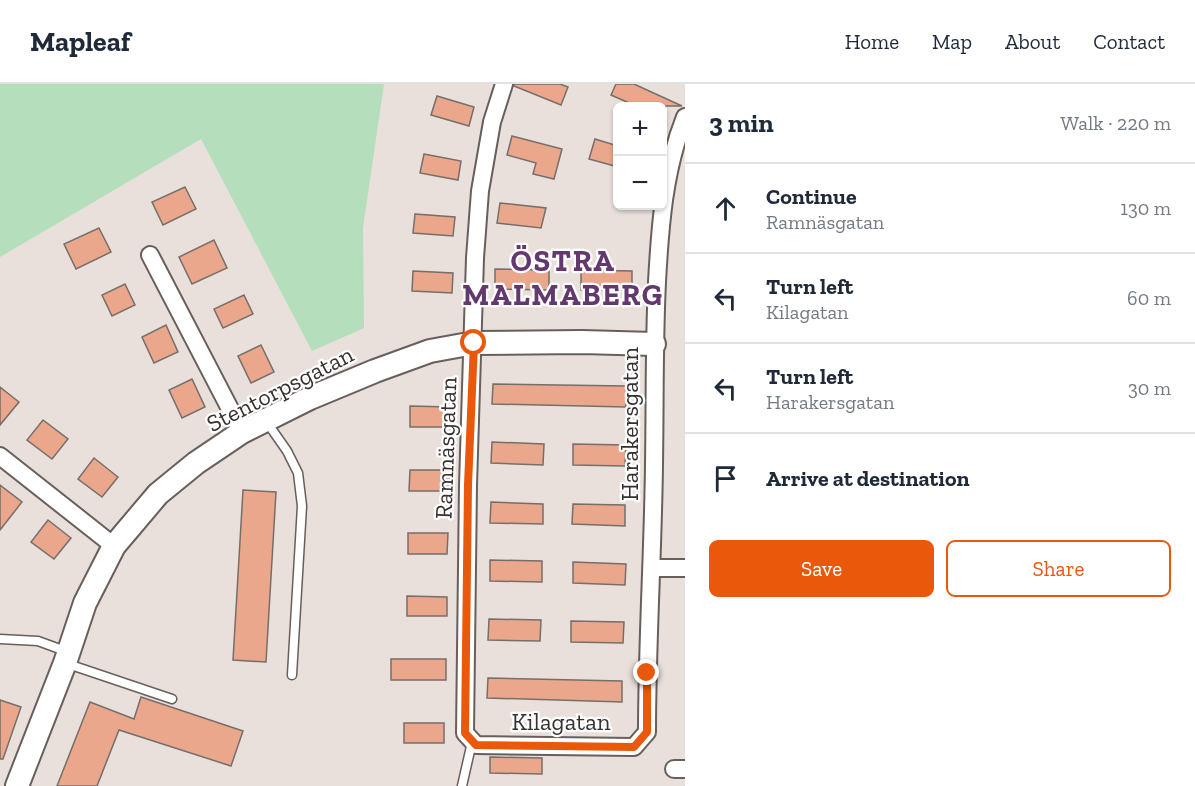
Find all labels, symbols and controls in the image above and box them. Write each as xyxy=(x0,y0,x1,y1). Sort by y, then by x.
text: Mapleaf xyxy=(30,25,130,58)
text: Home xyxy=(845,29,899,54)
text: Map xyxy=(932,29,972,54)
text: About xyxy=(1005,29,1060,54)
text: Contact xyxy=(1093,29,1165,54)
map controls xyxy=(613,102,667,210)
button: + xyxy=(613,102,667,156)
text: 3 min xyxy=(709,107,774,139)
text: Walk · 220 m xyxy=(1060,111,1171,135)
button: − xyxy=(613,156,667,210)
text: Continue xyxy=(766,183,857,210)
icon: ahead xyxy=(709,192,742,225)
text: 130 m xyxy=(1120,196,1171,220)
text: Ramnäsgatan xyxy=(766,210,884,234)
district label: ÖSTRA MALMABERG xyxy=(462,243,664,313)
text: Turn left xyxy=(766,273,853,300)
icon: left xyxy=(709,282,742,315)
text: 60 m xyxy=(1127,286,1171,310)
text: Kilagatan xyxy=(766,300,849,324)
route start xyxy=(460,329,486,355)
street label: Stentorpsgatan xyxy=(202,339,358,438)
street label: Harakersgatan xyxy=(615,347,644,501)
text: Turn left xyxy=(766,363,853,390)
icon: left xyxy=(709,372,742,405)
street label: Ramnäsgatan xyxy=(429,376,462,519)
text: 30 m xyxy=(1128,376,1171,400)
text: Harakersgatan xyxy=(766,390,894,414)
icon: arrive xyxy=(709,462,742,495)
text: Arrive at destination xyxy=(766,465,969,492)
button: Save xyxy=(709,540,934,597)
button: Share xyxy=(946,540,1171,597)
route end xyxy=(633,659,659,685)
street label: Kilagatan xyxy=(511,707,611,736)

